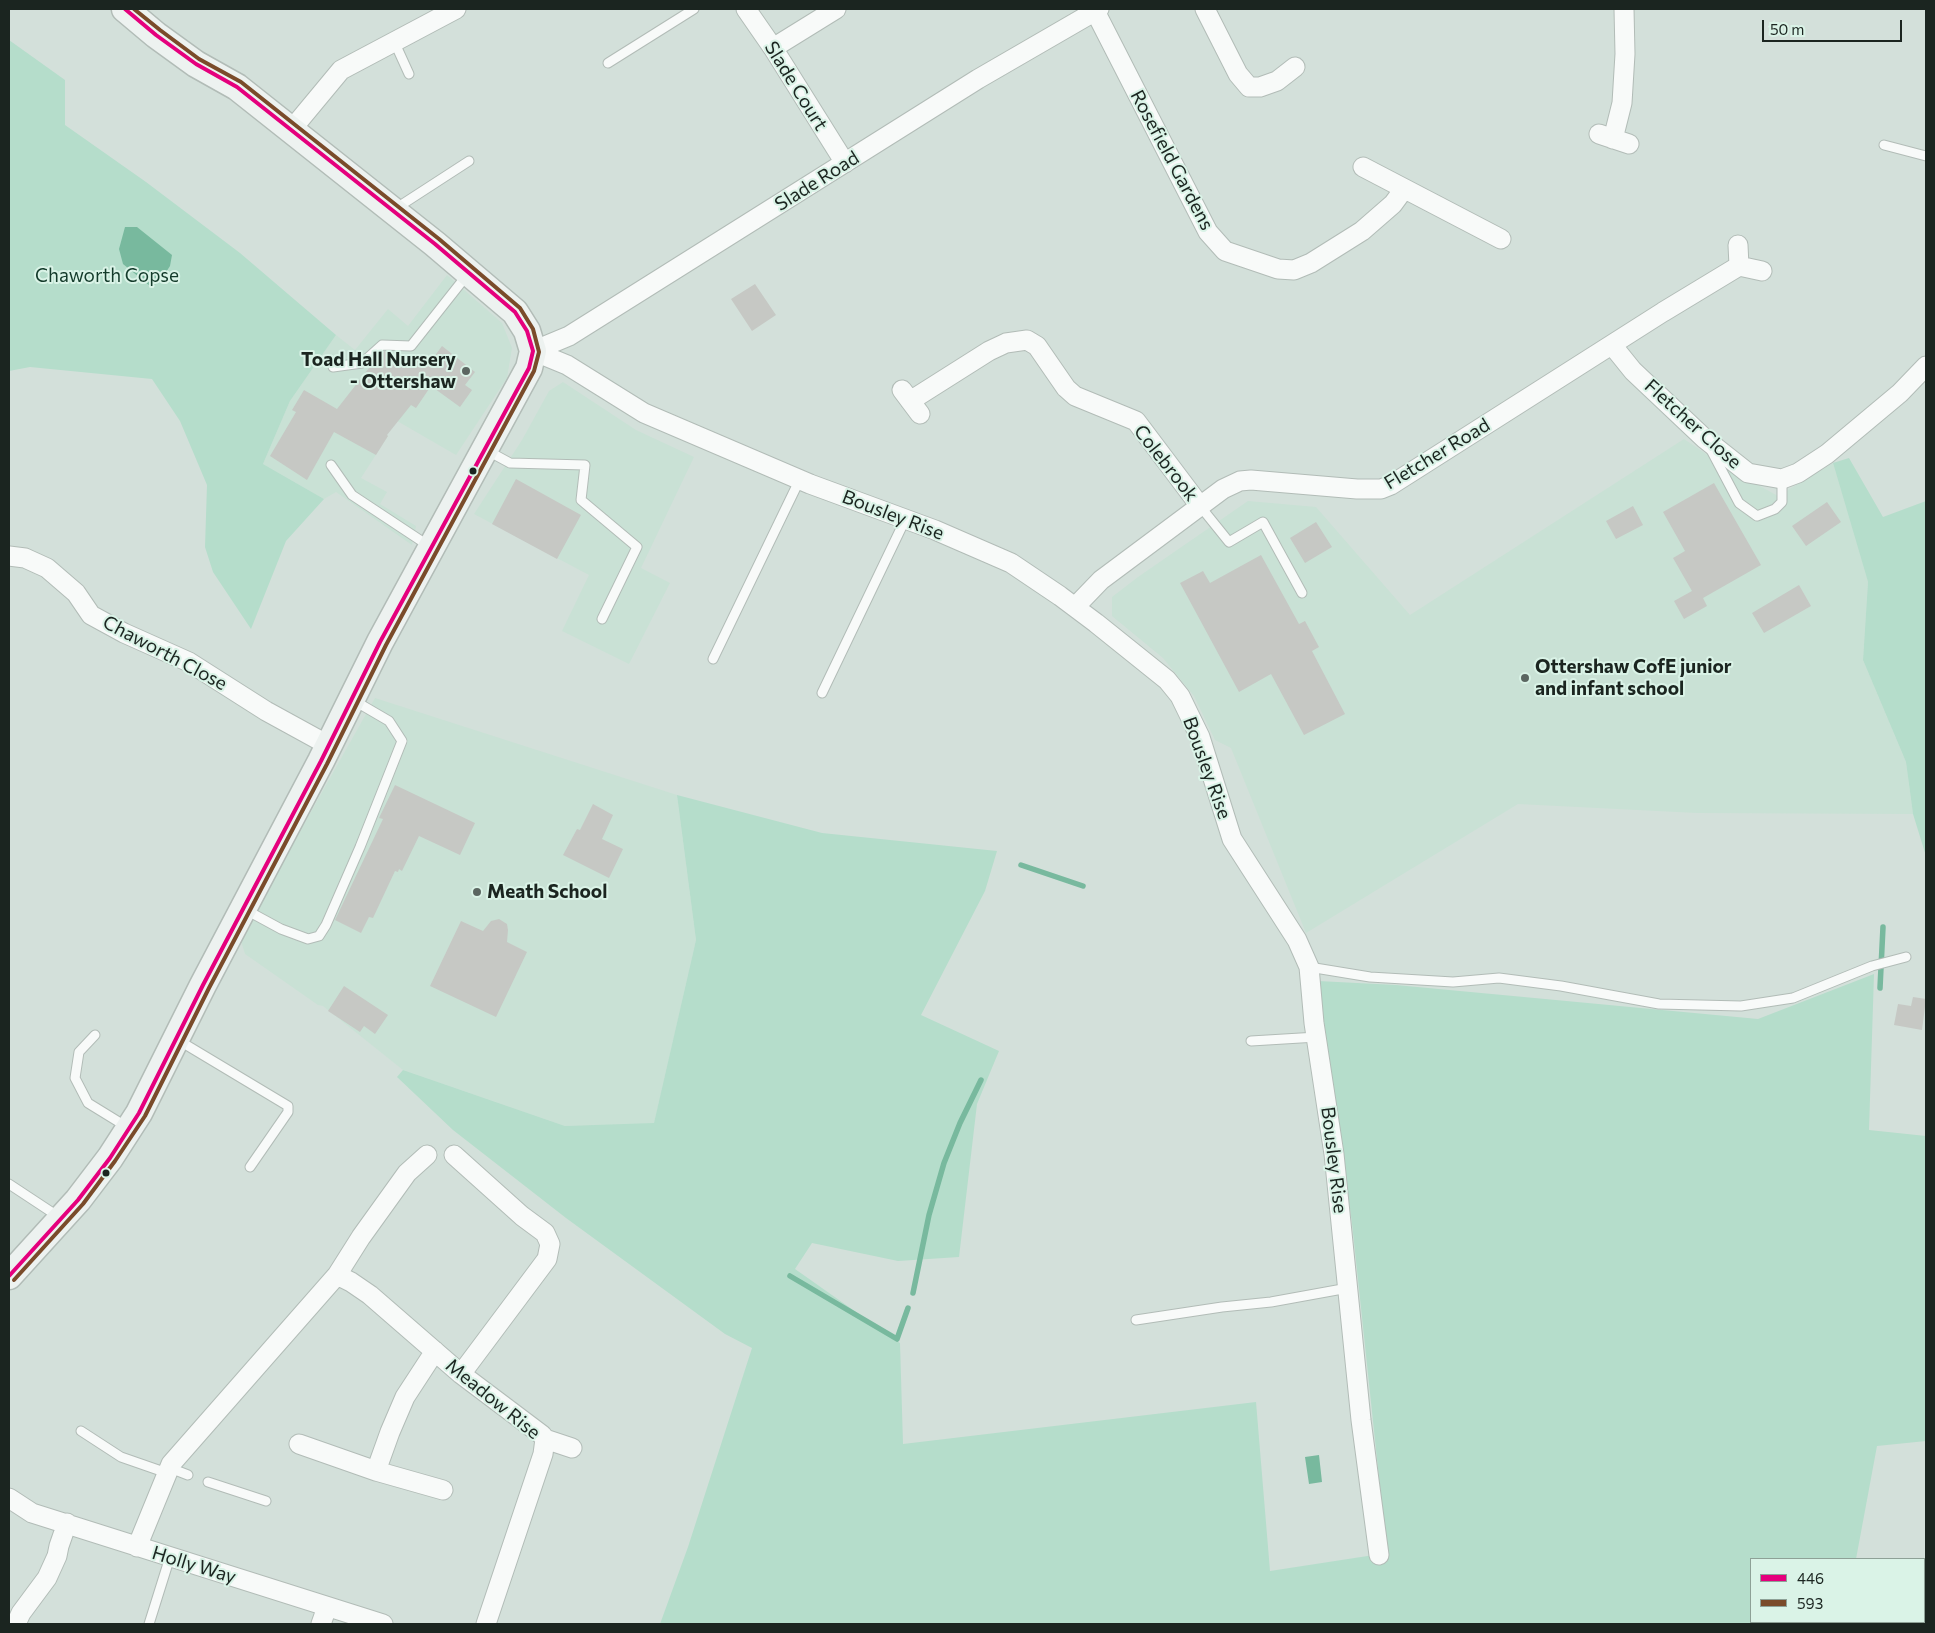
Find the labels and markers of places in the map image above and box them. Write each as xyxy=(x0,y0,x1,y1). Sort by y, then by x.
place label: Toad Hall Nursery - Ottershaw xyxy=(301,349,456,393)
marker: Toad Hall Nursery - Ottershaw xyxy=(460,365,472,377)
unlabelled marker xyxy=(468,466,478,476)
place label: Ottershaw CofE junior and infant school xyxy=(1535,656,1732,700)
marker: Ottershaw CofE junior and infant school xyxy=(1519,672,1531,684)
place label: Meath School xyxy=(487,881,607,903)
marker: Meath School xyxy=(471,886,483,898)
unlabelled marker xyxy=(101,1168,111,1178)

